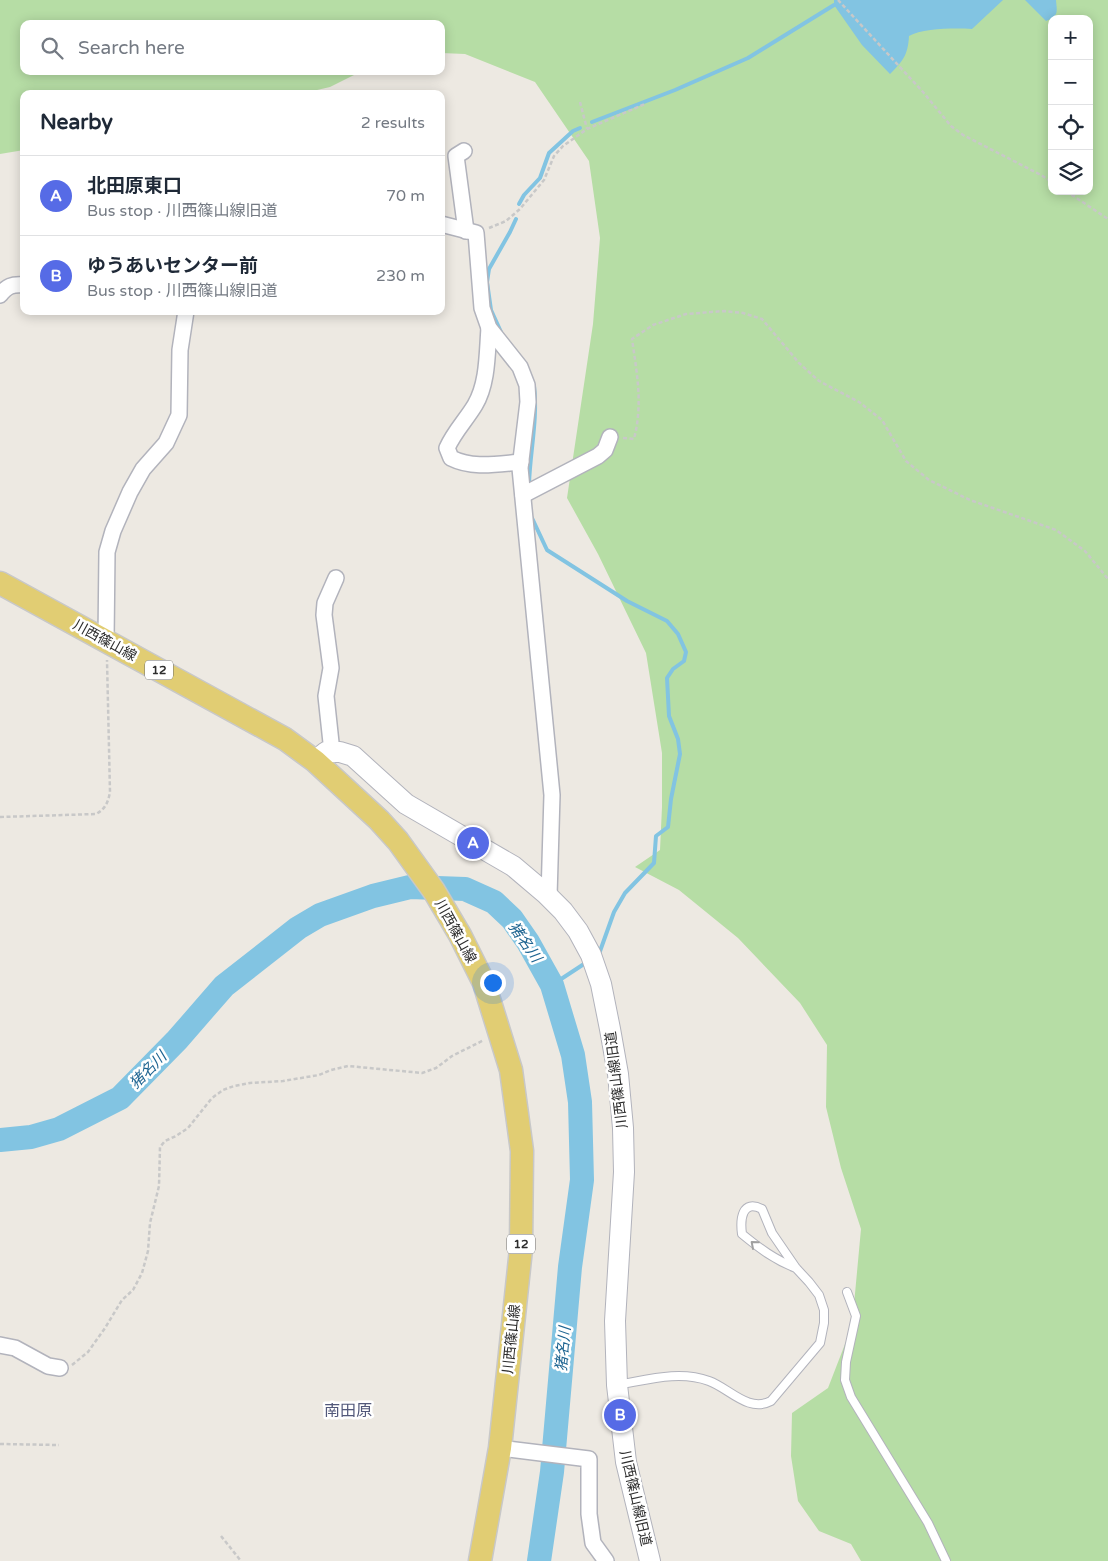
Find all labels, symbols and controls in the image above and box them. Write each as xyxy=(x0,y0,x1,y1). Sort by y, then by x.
map controls xyxy=(1048,15,1093,195)
button: + xyxy=(1048,15,1093,60)
search box xyxy=(20,20,445,75)
icon: search xyxy=(38,34,66,62)
text: Search here xyxy=(78,37,185,59)
button: − xyxy=(1048,60,1093,105)
button: locate xyxy=(1048,105,1093,150)
text: Nearby xyxy=(40,110,113,135)
text: 2 results xyxy=(361,113,425,133)
button: layers xyxy=(1048,150,1093,195)
text: 北田原東口 xyxy=(87,175,182,197)
text: A xyxy=(50,186,62,206)
text: 70 m xyxy=(386,186,425,206)
text: Bus stop · 川西篠山線旧道 xyxy=(87,201,277,221)
text: ゆうあいセンター前 xyxy=(87,255,258,277)
text: B xyxy=(50,266,62,286)
text: 230 m xyxy=(376,266,425,286)
text: Bus stop · 川西篠山線旧道 xyxy=(87,281,277,301)
street label: 川西篠山線 xyxy=(70,616,139,665)
road number: 12 xyxy=(145,660,173,680)
pin: A xyxy=(457,824,489,862)
street label: 川西篠山線 xyxy=(431,897,480,966)
water label: 猪名川 xyxy=(505,918,546,967)
your location xyxy=(480,970,506,996)
street label: 川西篠山線旧道 xyxy=(602,1030,631,1130)
water label: 猪名川 xyxy=(126,1046,172,1092)
road number: 12 xyxy=(507,1234,535,1254)
one-way arrow xyxy=(751,1241,760,1250)
street label: 川西篠山線 xyxy=(499,1303,524,1375)
water label: 猪名川 xyxy=(552,1324,574,1372)
pin: B xyxy=(604,1396,636,1434)
district label: 南田原 xyxy=(324,1401,372,1421)
street label: 川西篠山線旧道 xyxy=(616,1448,655,1548)

